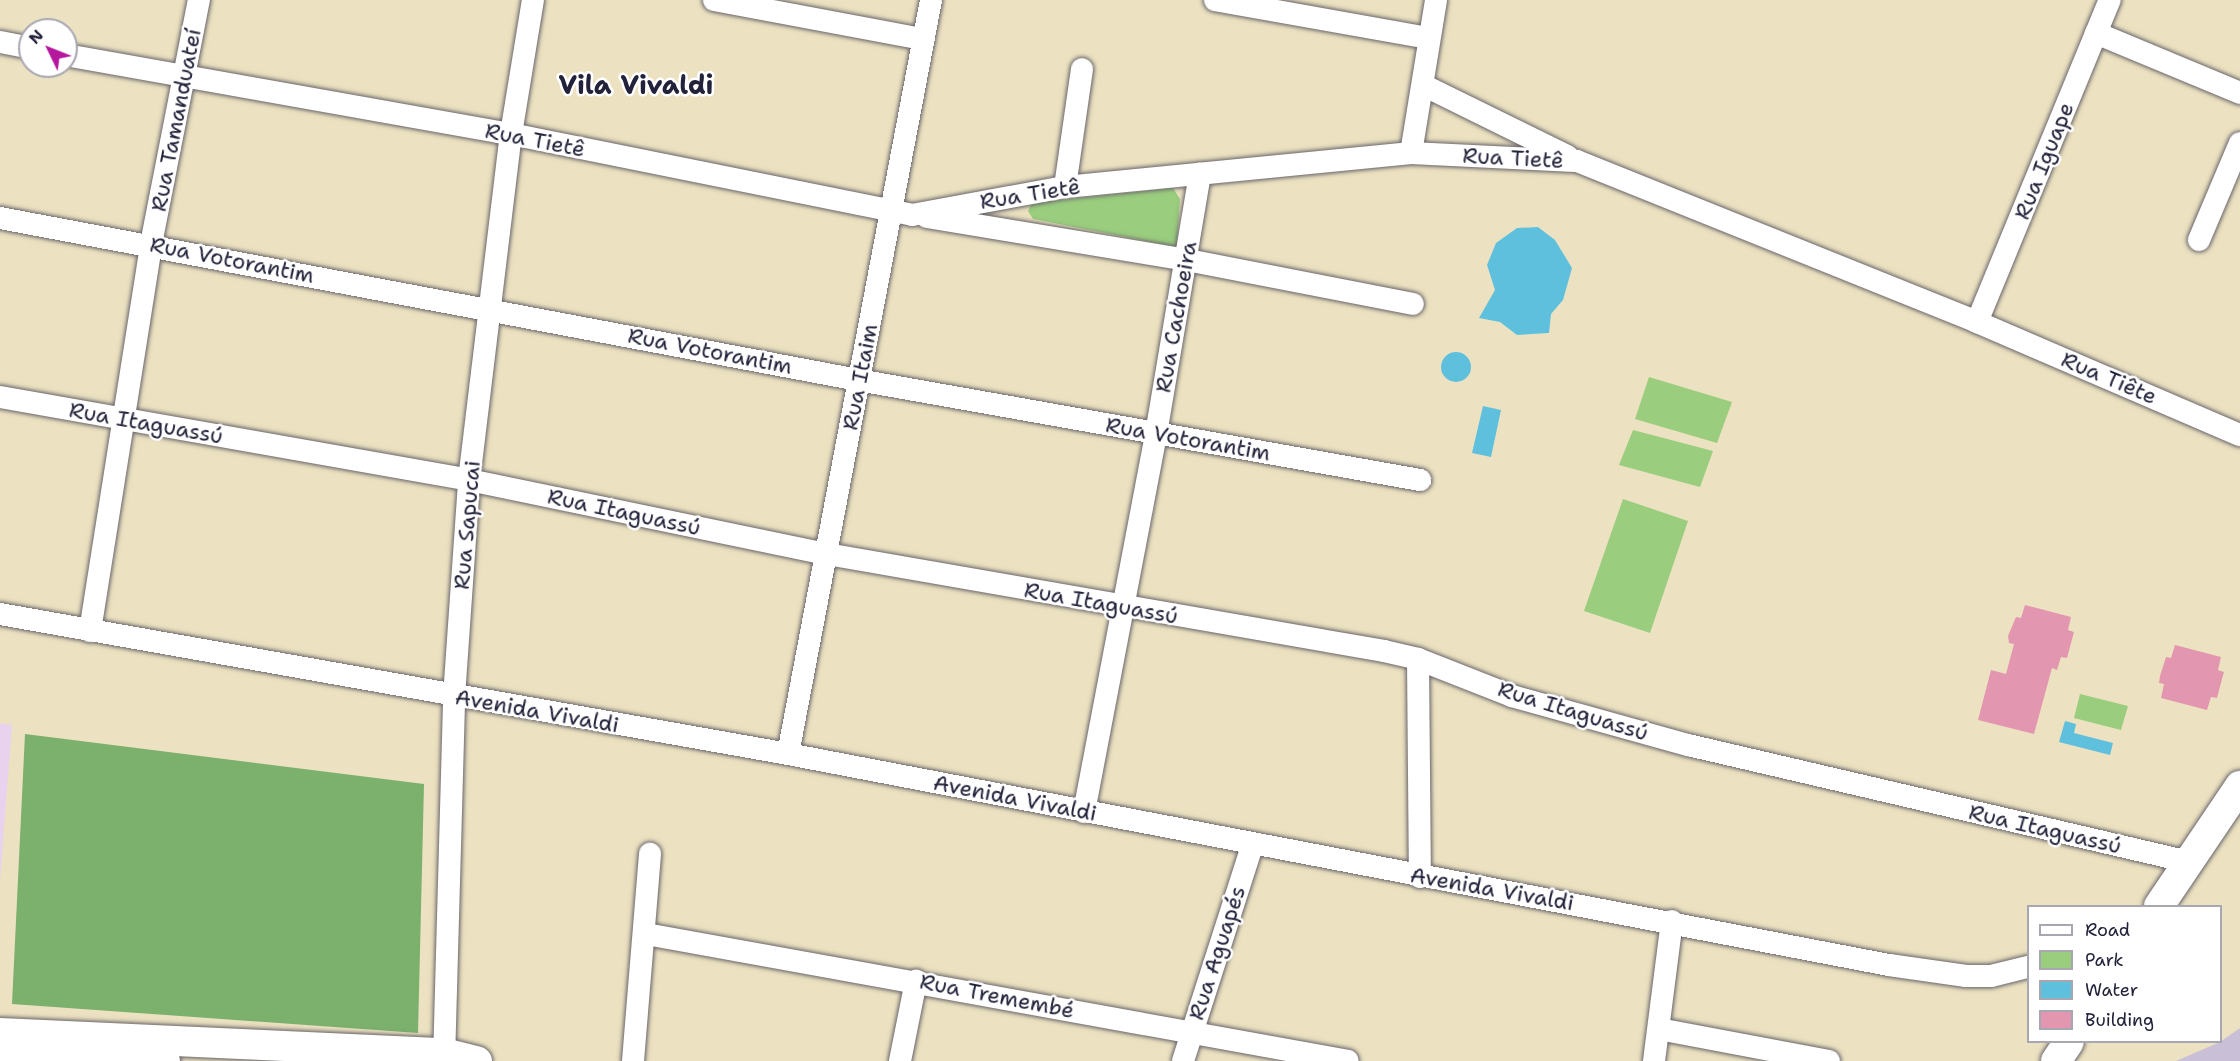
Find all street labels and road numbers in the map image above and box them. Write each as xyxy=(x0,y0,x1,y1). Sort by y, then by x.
street label: Rua Tamanduateí xyxy=(145,26,207,214)
street label: Rua Iguape xyxy=(2009,99,2079,223)
street label: Rua Tietê xyxy=(483,117,587,163)
street label: Rua Tietê xyxy=(1462,142,1564,174)
street label: Rua Tietê xyxy=(978,173,1082,215)
street label: Rua Votorantim xyxy=(148,231,316,289)
street label: Rua Cachoeira xyxy=(1150,239,1202,395)
street label: Rua Votorantim xyxy=(626,322,794,380)
street label: Rua Itaim xyxy=(837,322,883,432)
street label: Rua Tiête xyxy=(2057,346,2161,410)
street label: Rua Itaguassú xyxy=(67,396,225,450)
street label: Rua Votorantim xyxy=(1104,412,1272,466)
street label: Rua Sapucai xyxy=(448,459,486,591)
street label: Rua Itaguassú xyxy=(545,483,703,541)
street label: Rua Itaguassú xyxy=(1022,576,1180,630)
street label: Rua Itaguassú xyxy=(1495,676,1651,746)
street label: Avenida Vivaldi xyxy=(453,684,621,738)
street label: Avenida Vivaldi xyxy=(931,769,1099,827)
street label: Rua Itaguassú xyxy=(1966,799,2124,859)
street label: Avenida Vivaldi xyxy=(1408,862,1576,916)
street label: Rua Aguapés xyxy=(1183,883,1251,1023)
street label: Rua Tremembé xyxy=(918,968,1076,1024)

